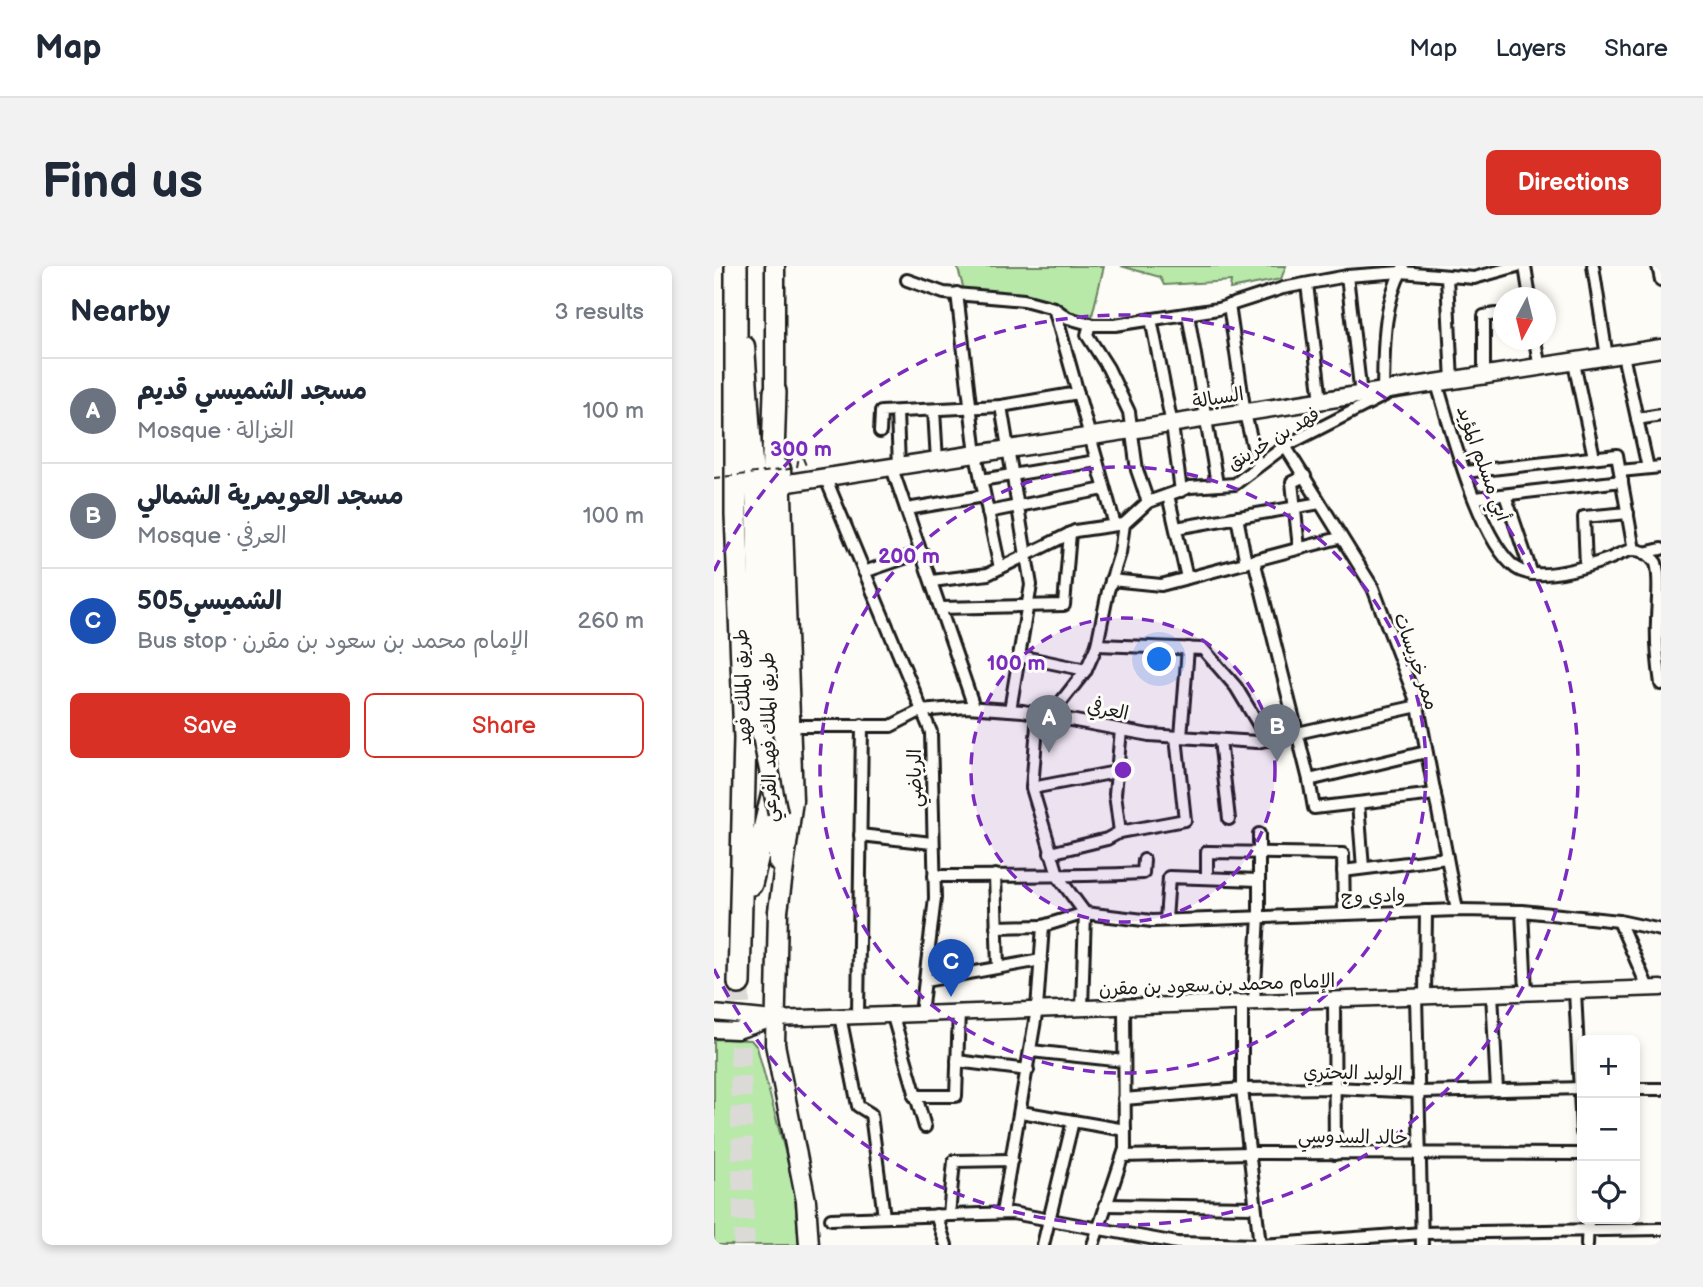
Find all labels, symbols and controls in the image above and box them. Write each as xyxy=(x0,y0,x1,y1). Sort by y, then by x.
text: Map xyxy=(35,28,101,68)
text: Map xyxy=(1409,34,1457,63)
text: Layers xyxy=(1495,34,1566,63)
text: Share xyxy=(1604,34,1668,63)
button: Directions xyxy=(1486,150,1661,215)
text: Find us xyxy=(42,153,203,212)
north arrow xyxy=(1493,287,1556,350)
text: Nearby xyxy=(70,294,170,330)
text: 3 results xyxy=(555,298,644,326)
text: مسجد الشميسي قديم xyxy=(137,376,367,407)
street label: السبالة xyxy=(1191,383,1246,414)
text: A xyxy=(86,397,100,425)
text: 100 m xyxy=(583,397,644,425)
street label: فهد بن خرينق xyxy=(1224,403,1324,476)
street label: أبي مسلم المؤيد xyxy=(1447,403,1514,526)
text: Mosque · الغزالة xyxy=(137,417,294,445)
text: 300 m xyxy=(770,437,832,462)
text: مسجد العويمرية الشمالي xyxy=(137,481,404,512)
text: B xyxy=(85,502,101,530)
text: 100 m xyxy=(583,502,644,530)
text: Mosque · العرفي xyxy=(137,522,287,550)
text: 200 m xyxy=(878,544,940,569)
text: الشميسي505 xyxy=(137,586,282,617)
text: C xyxy=(85,607,101,635)
text: 260 m xyxy=(578,607,644,635)
street label: ممر خريسات xyxy=(1388,610,1443,713)
text: Bus stop · الإمام محمد بن سعود بن مقرن xyxy=(137,627,529,655)
street label: طريق الملك فهد xyxy=(730,628,757,746)
your location xyxy=(1142,642,1176,676)
street label: طريق الملك فهد الفرعي xyxy=(757,651,786,822)
text: 100 m xyxy=(987,651,1045,676)
button: Save xyxy=(70,693,350,758)
button: Share xyxy=(364,693,644,758)
street label: العرفي xyxy=(1085,693,1131,727)
pin: A xyxy=(1026,695,1072,753)
pin: B xyxy=(1254,704,1300,762)
street label: الرياضي xyxy=(904,749,931,807)
centre of rings xyxy=(1111,758,1135,782)
street label: وادي وج xyxy=(1340,884,1406,911)
pin: C xyxy=(928,939,974,997)
street label: الإمام محمد بن سعود بن مقرن xyxy=(1098,970,1336,1003)
map controls xyxy=(1577,1035,1640,1224)
button: + xyxy=(1577,1035,1640,1098)
street label: الوليد البحتري xyxy=(1303,1061,1403,1088)
button: − xyxy=(1577,1098,1640,1161)
street label: خالد السدوسي xyxy=(1298,1125,1408,1154)
button: locate xyxy=(1577,1161,1640,1224)

